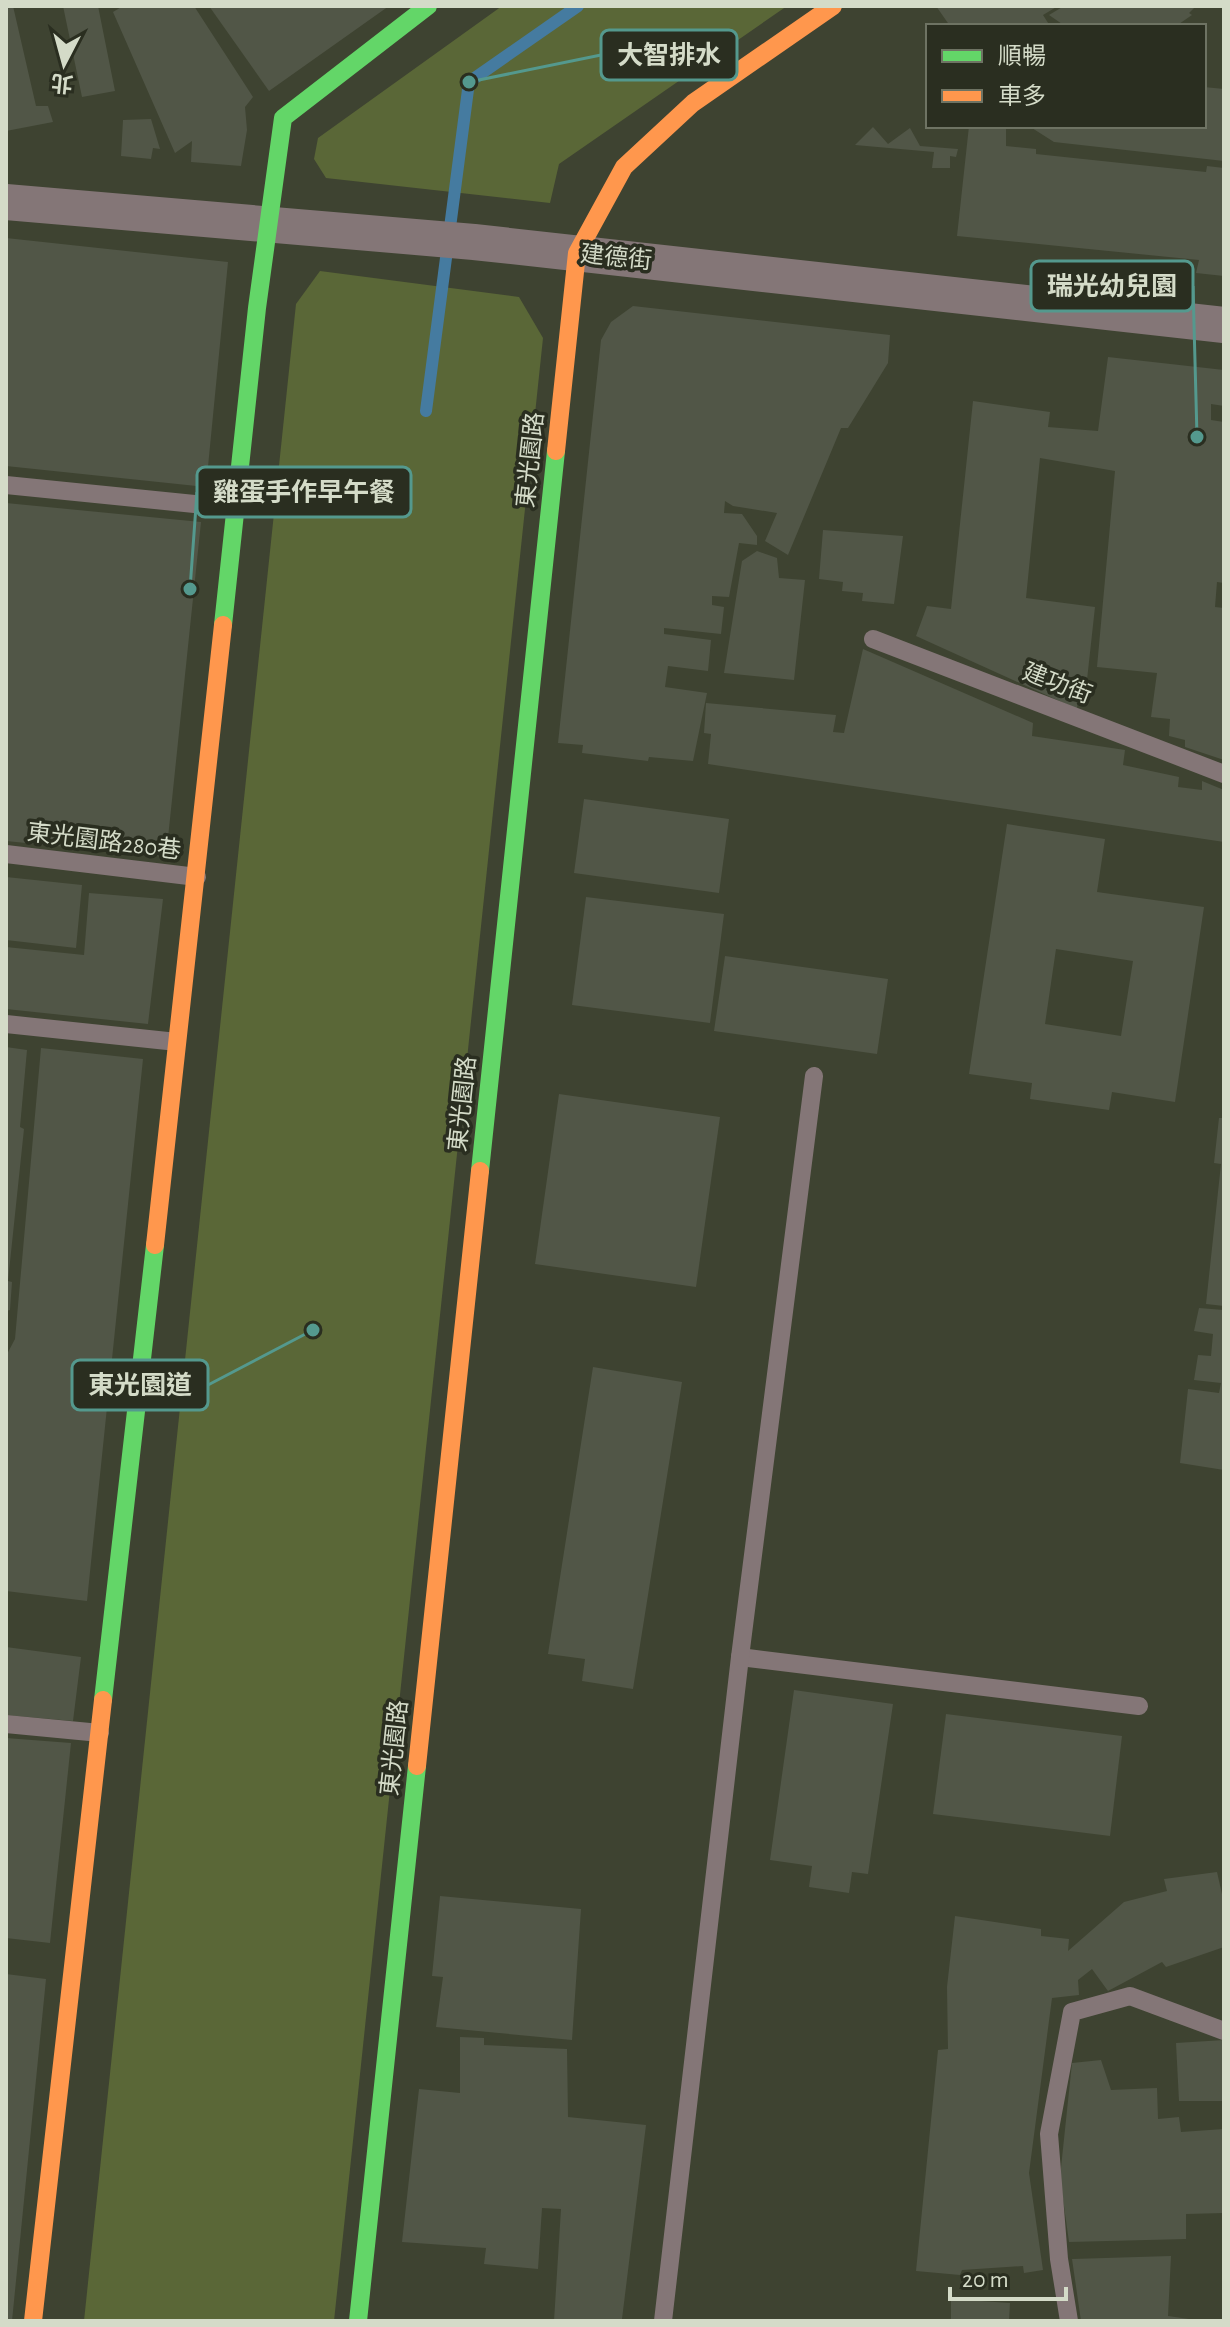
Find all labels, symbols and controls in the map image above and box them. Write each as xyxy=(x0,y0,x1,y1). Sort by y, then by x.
north arrow xyxy=(24,24,104,104)
legend xyxy=(926,24,1206,128)
callout: 大智排水 xyxy=(601,30,737,80)
text: 大智排水 xyxy=(617,41,721,69)
text: 順暢 xyxy=(998,43,1046,69)
text: 北 xyxy=(50,71,74,96)
text: 車多 xyxy=(998,83,1046,109)
street label: 建德街 xyxy=(579,240,653,274)
callout: 瑞光幼兒園 xyxy=(1031,261,1193,311)
text: 瑞光幼兒園 xyxy=(1047,272,1177,300)
street label: 東光園路 xyxy=(512,411,548,509)
callout: 雞蛋手作早午餐 xyxy=(197,467,411,517)
text: 雞蛋手作早午餐 xyxy=(213,478,395,506)
street label: 建功街 xyxy=(1019,658,1096,708)
street label: 東光園路280巷 xyxy=(26,819,183,863)
street label: 東光園路 xyxy=(444,1055,480,1153)
callout: 東光園道 xyxy=(72,1360,208,1410)
text: 東光園道 xyxy=(88,1371,192,1399)
street label: 東光園路 xyxy=(376,1699,412,1797)
scale bar xyxy=(950,2251,1066,2301)
text: 20 m xyxy=(962,2268,1009,2292)

